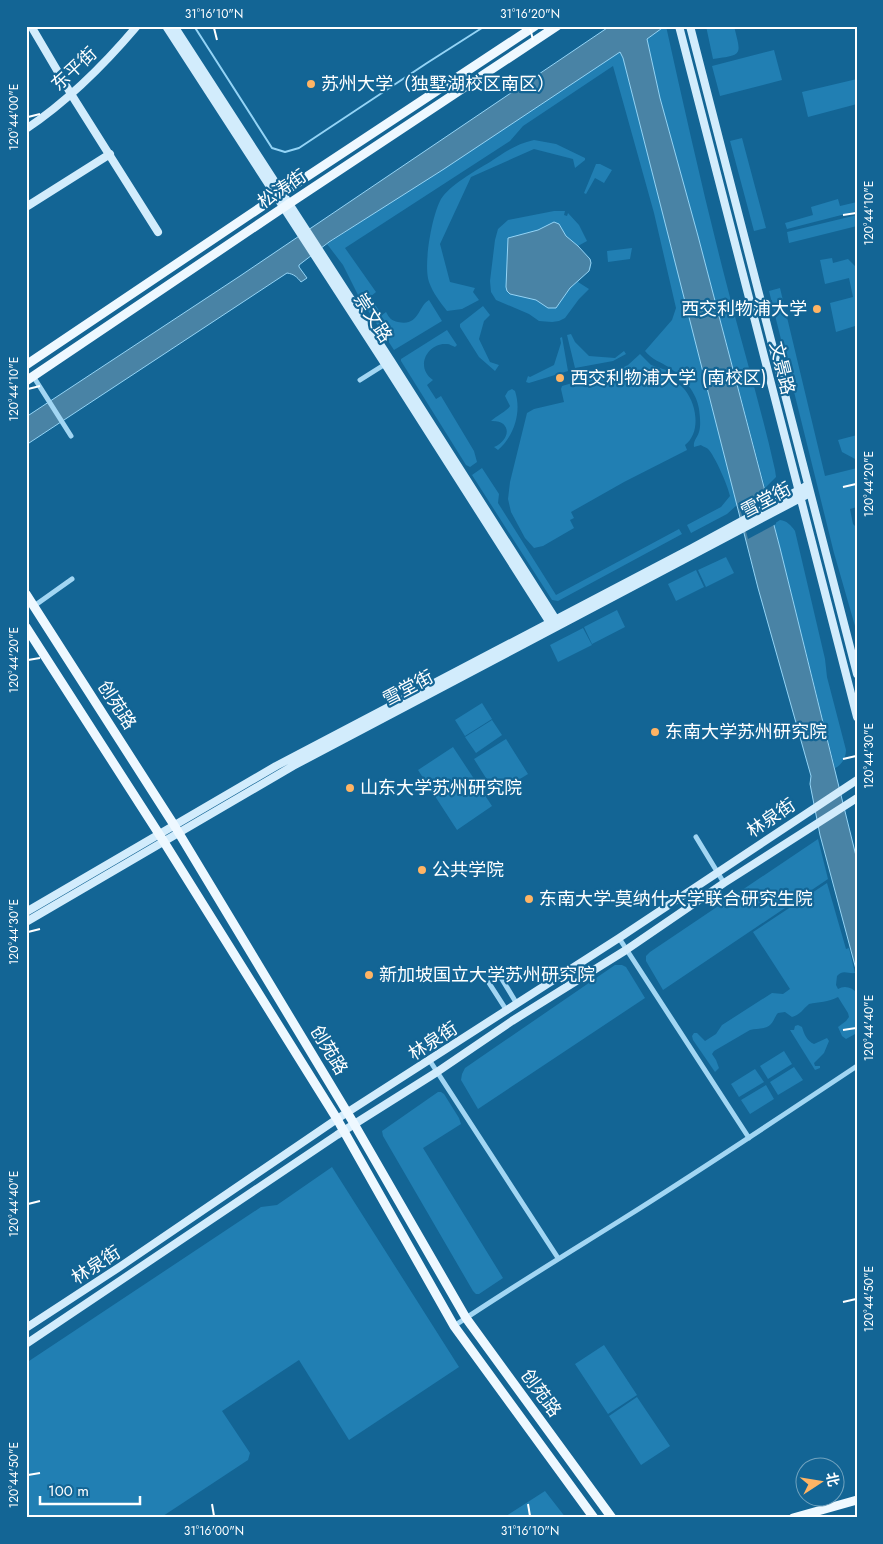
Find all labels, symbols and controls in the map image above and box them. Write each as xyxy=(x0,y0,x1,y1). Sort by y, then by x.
text: 31°16'10"N xyxy=(185,5,243,23)
text: 31°16'20"N xyxy=(500,5,560,23)
street label: 东平街 xyxy=(45,41,103,97)
place label: 苏州大学（独墅湖校区南区） xyxy=(321,71,555,97)
marker: 苏州大学（独墅湖校区南区） xyxy=(305,78,317,90)
text: 120°44'00"E xyxy=(5,84,23,150)
street label: 松涛街 xyxy=(252,163,312,215)
text: 120°44'10"E xyxy=(860,181,878,245)
street label: 崇文路 xyxy=(347,288,399,348)
place label: 西交利物浦大学 xyxy=(681,296,807,322)
marker: 西交利物浦大学 xyxy=(811,303,823,315)
street label: 文景路 xyxy=(763,339,801,397)
text: 120°44'10"E xyxy=(5,357,23,421)
place label: 西交利物浦大学 (南校区) xyxy=(570,365,767,391)
marker: 西交利物浦大学 (南校区) xyxy=(554,372,566,384)
text: 120°44'20"E xyxy=(860,451,878,517)
street label: 雪堂街 xyxy=(736,476,796,524)
text: 120°44'20"E xyxy=(5,627,23,693)
street label: 雪堂街 xyxy=(378,664,438,712)
street label: 创苑路 xyxy=(91,675,143,735)
place label: 东南大学苏州研究院 xyxy=(665,719,827,745)
text: 120°44'30"E xyxy=(860,723,878,789)
marker: 东南大学苏州研究院 xyxy=(649,726,661,738)
place label: 山东大学苏州研究院 xyxy=(360,775,522,801)
marker: 山东大学苏州研究院 xyxy=(344,782,356,794)
street label: 林泉街 xyxy=(741,792,801,844)
place label: 公共学院 xyxy=(432,857,504,883)
marker: 公共学院 xyxy=(416,864,428,876)
place label: 东南大学-莫纳什大学联合研究生院 xyxy=(539,886,813,912)
marker: 东南大学-莫纳什大学联合研究生院 xyxy=(523,893,535,905)
text: 120°44'30"E xyxy=(5,899,23,965)
place label: 新加坡国立大学苏州研究院 xyxy=(379,962,595,988)
marker: 新加坡国立大学苏州研究院 xyxy=(363,969,375,981)
text: 120°44'40"E xyxy=(860,995,878,1061)
street label: 林泉街 xyxy=(403,1015,463,1067)
street label: 创苑路 xyxy=(304,1020,354,1080)
text: 120°44'40"E xyxy=(5,1171,23,1237)
street label: 林泉街 xyxy=(66,1239,126,1291)
text: 120°44'50"E xyxy=(860,1266,878,1332)
street label: 创苑路 xyxy=(515,1364,567,1422)
text: 120°44'50"E xyxy=(5,1442,23,1508)
north arrow xyxy=(796,1456,846,1506)
text: 北 xyxy=(821,1470,844,1488)
scale bar xyxy=(40,1474,140,1506)
text: 100 m xyxy=(48,1480,89,1502)
text: 31°16'00"N xyxy=(184,1522,244,1540)
text: 31°16'10"N xyxy=(501,1522,559,1540)

